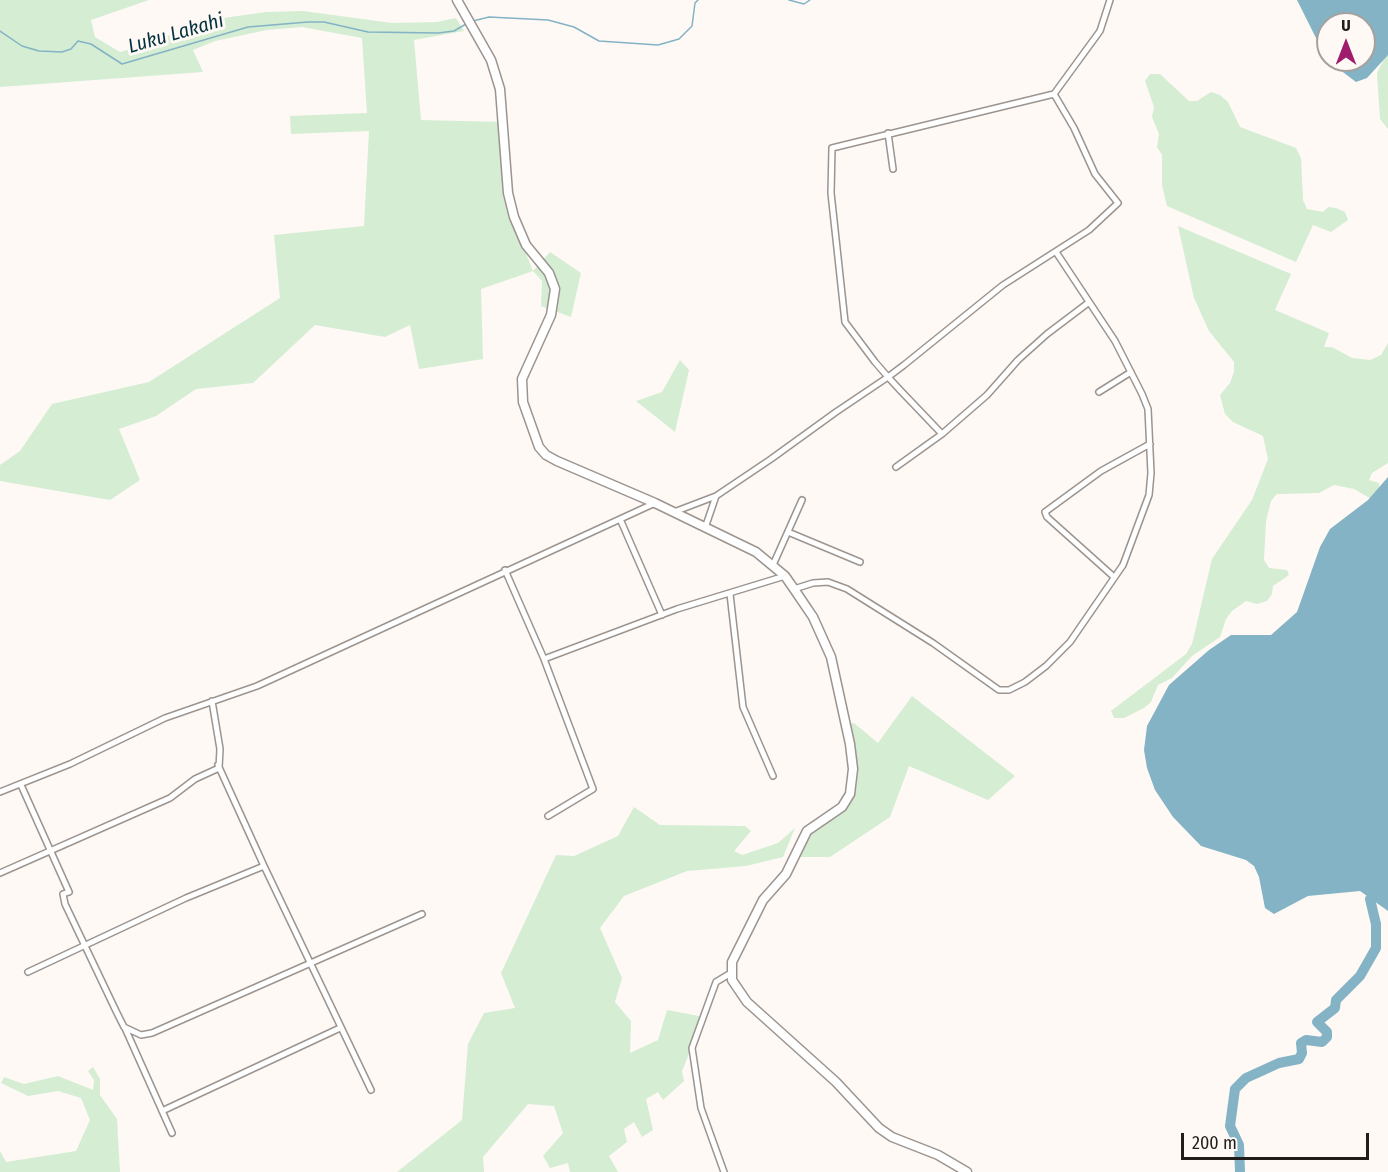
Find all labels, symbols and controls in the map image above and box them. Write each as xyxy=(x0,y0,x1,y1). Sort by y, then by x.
water label: Luku Lakahi xyxy=(125,9,227,59)
north arrow xyxy=(1316,12,1376,72)
text: U xyxy=(1341,16,1351,35)
scale bar xyxy=(1184,1121,1372,1159)
text: 200 m xyxy=(1192,1132,1237,1154)

